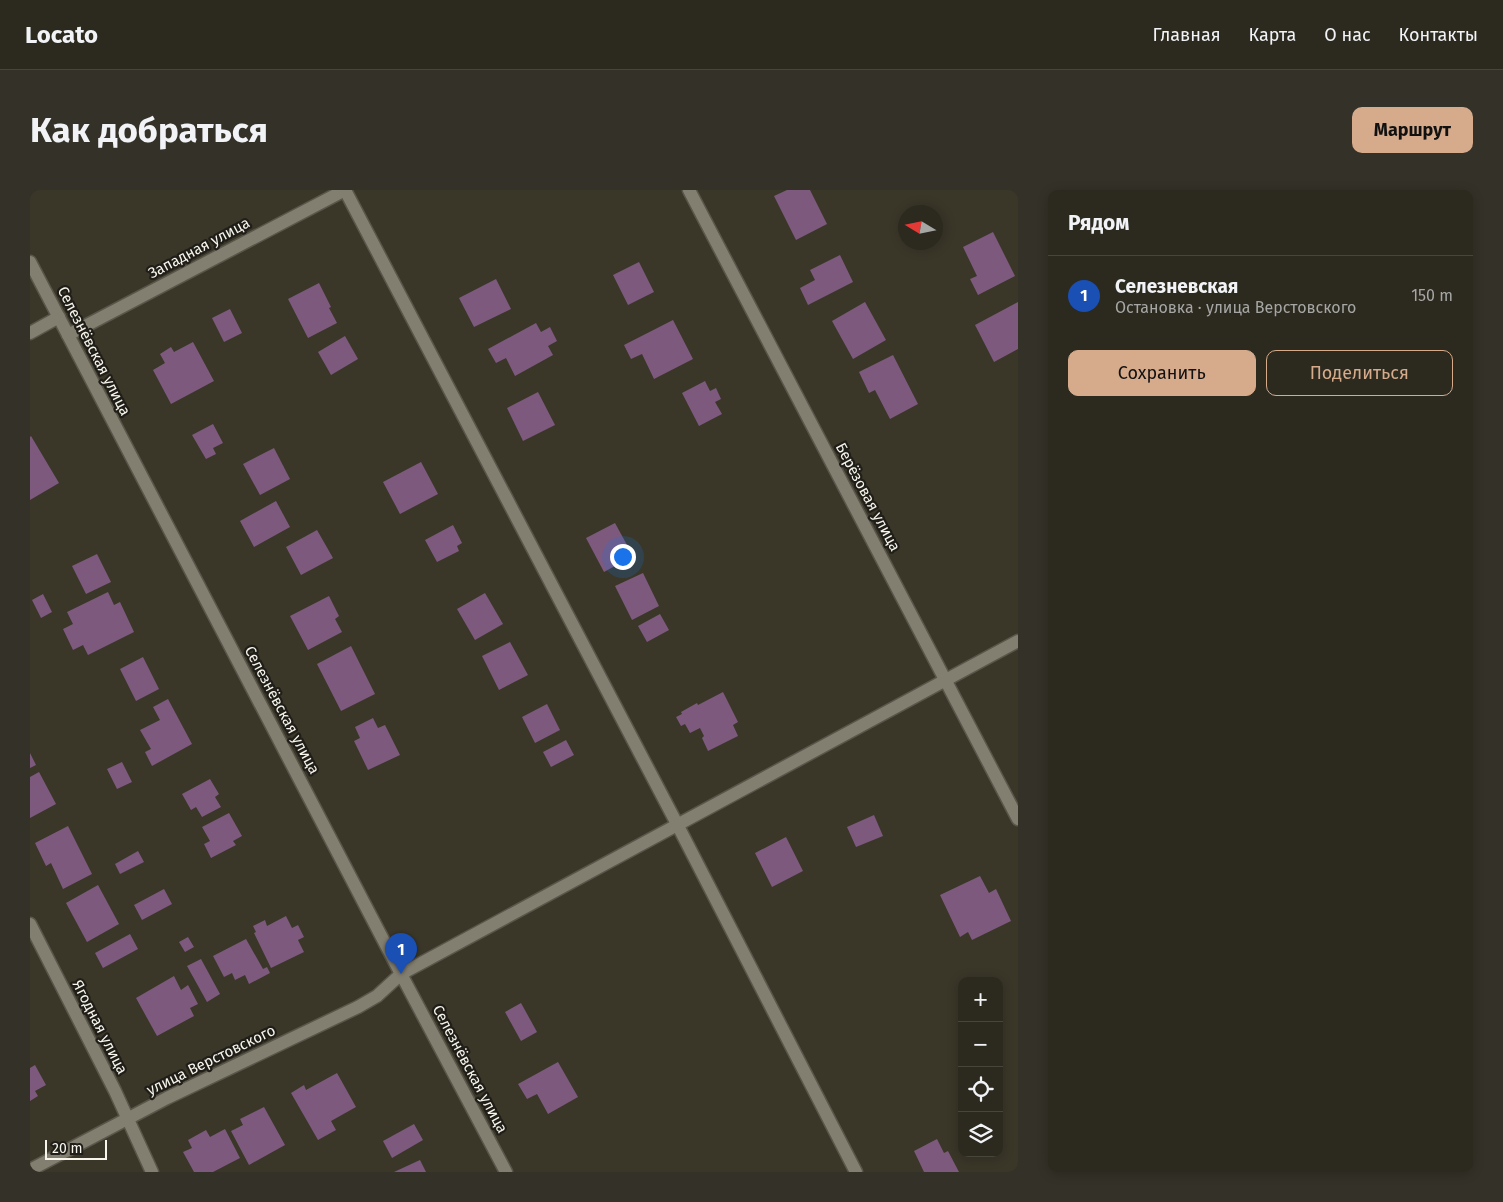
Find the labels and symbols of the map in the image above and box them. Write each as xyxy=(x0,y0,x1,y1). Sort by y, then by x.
north arrow xyxy=(898,205,943,250)
street label: Западная улица xyxy=(145,214,253,282)
street label: Селезнёвская улица xyxy=(54,283,134,419)
street label: Берёзовая улица xyxy=(832,440,904,554)
your location xyxy=(610,544,636,570)
street label: Селезнёвская улица xyxy=(241,643,323,777)
pin: 1 xyxy=(385,933,417,974)
street label: Ягодная улица xyxy=(69,977,131,1077)
street label: Селезнёвская улица xyxy=(429,1002,511,1136)
street label: улица Верстовского xyxy=(144,1021,278,1099)
scale bar xyxy=(45,1137,108,1160)

